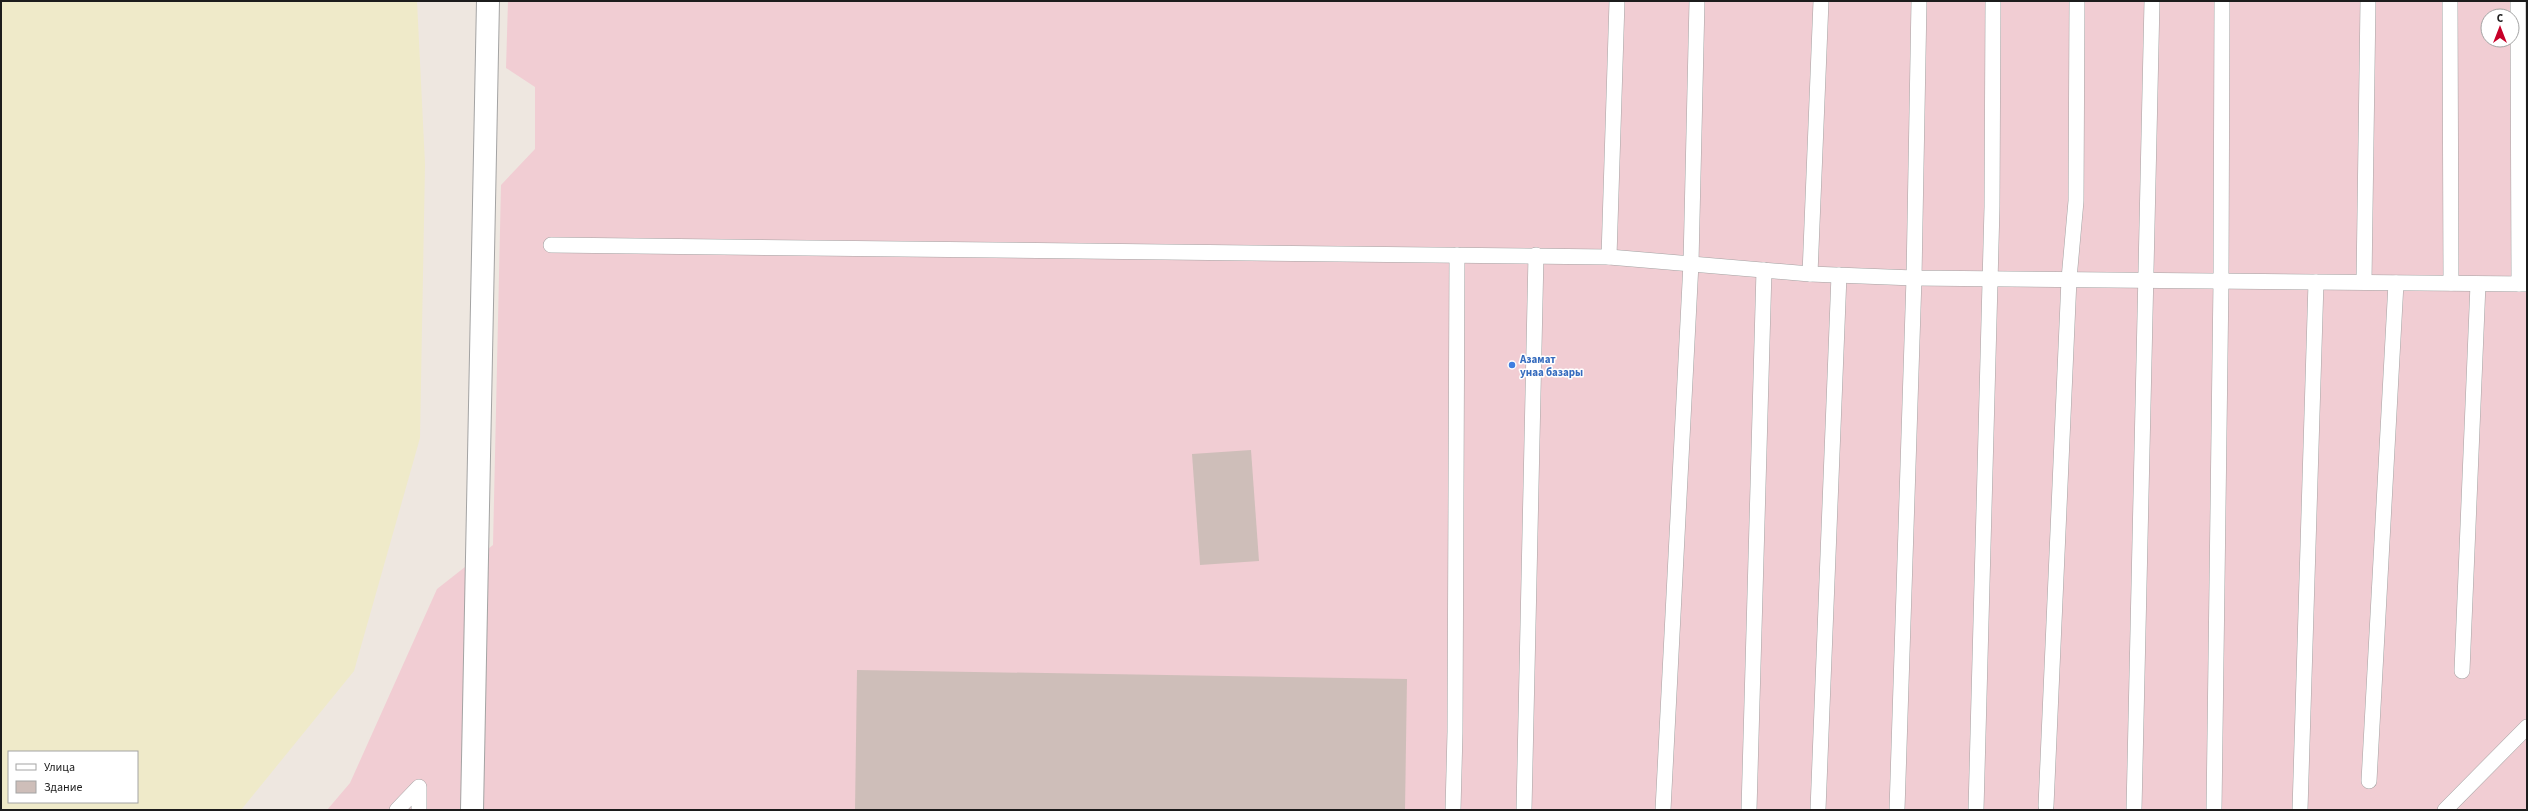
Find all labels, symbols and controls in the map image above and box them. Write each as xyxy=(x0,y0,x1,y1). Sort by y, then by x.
north arrow xyxy=(2480,8,2520,48)
text: С xyxy=(2497,11,2504,26)
place label: Азамат унаа базары xyxy=(1519,352,1583,380)
marker: Азамат унаа базары xyxy=(1507,360,1517,370)
legend xyxy=(8,751,138,803)
text: Улица xyxy=(44,759,75,776)
text: Здание xyxy=(44,779,83,796)

